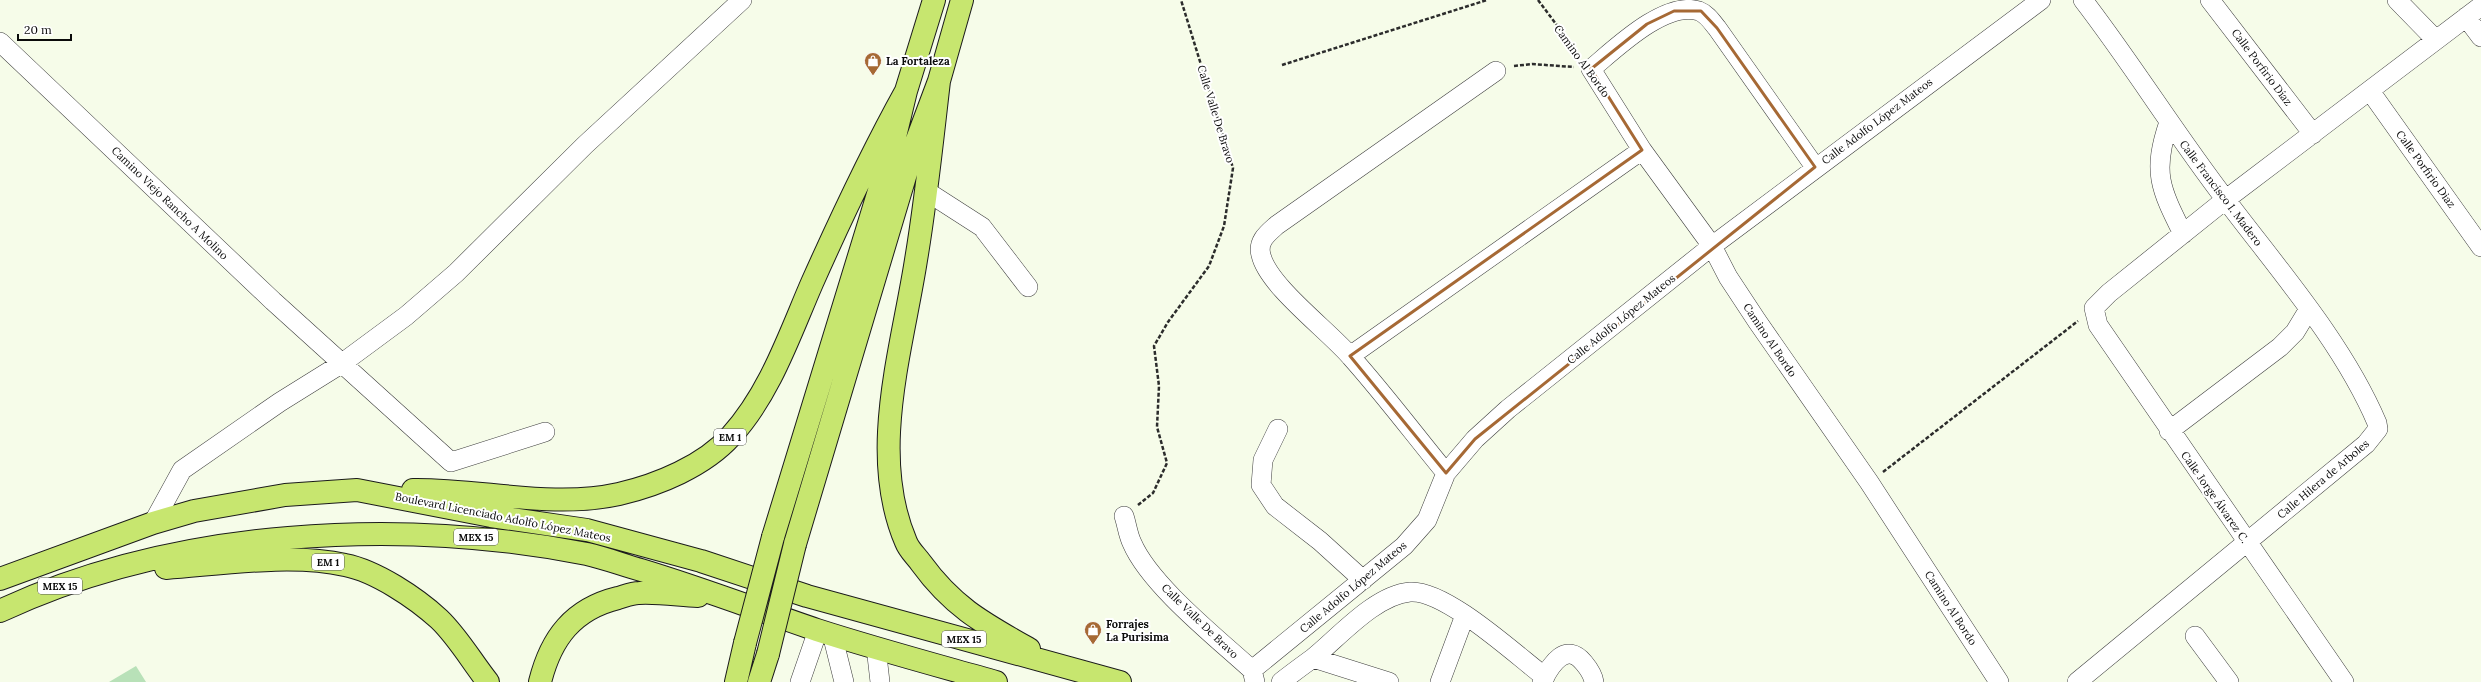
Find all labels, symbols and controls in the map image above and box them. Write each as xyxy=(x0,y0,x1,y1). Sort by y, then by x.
scale bar xyxy=(18,16,71,42)
text: 20 m xyxy=(24,22,52,37)
street label: Camino Al Bordo xyxy=(1551,22,1613,100)
street label: Calle Porfirio Díaz xyxy=(2229,26,2296,108)
shop icon: La Fortaleza xyxy=(863,51,883,76)
place label: La Fortaleza xyxy=(886,54,950,68)
street label: Calle Valle De Bravo xyxy=(1194,63,1238,165)
street label: Calle Adolfo López Mateos xyxy=(1819,75,1935,167)
street label: Calle Porfirio Diaz xyxy=(2393,127,2459,211)
street label: Calle Francisco I. Madero xyxy=(2177,137,2265,249)
street label: Camino Viejo Rancho A Molino xyxy=(109,143,231,263)
street label: Calle Adolfo López Mateos xyxy=(1564,271,1678,367)
street label: Camino Al Bordo xyxy=(1740,300,1800,380)
road number: EM 1 xyxy=(714,429,746,445)
street label: Calle Hilera de Arboles xyxy=(2274,436,2372,522)
street label: Calle Jorge Álvarez C. xyxy=(2178,448,2252,546)
street label: Boulevard Licenciado Adolfo López Mateos xyxy=(394,489,612,545)
road number: MEX 15 xyxy=(454,529,498,545)
street label: Calle Adolfo López Mateos xyxy=(1297,538,1409,636)
road number: EM 1 xyxy=(312,554,344,570)
street label: Camino Al Bordo xyxy=(1922,568,1980,648)
road number: MEX 15 xyxy=(38,578,82,594)
street label: Calle Valle De Bravo xyxy=(1159,581,1241,661)
place label: Forrajes La Purisima xyxy=(1106,617,1169,644)
shop icon: Forrajes La Purisima xyxy=(1083,620,1103,645)
road number: MEX 15 xyxy=(942,631,986,647)

